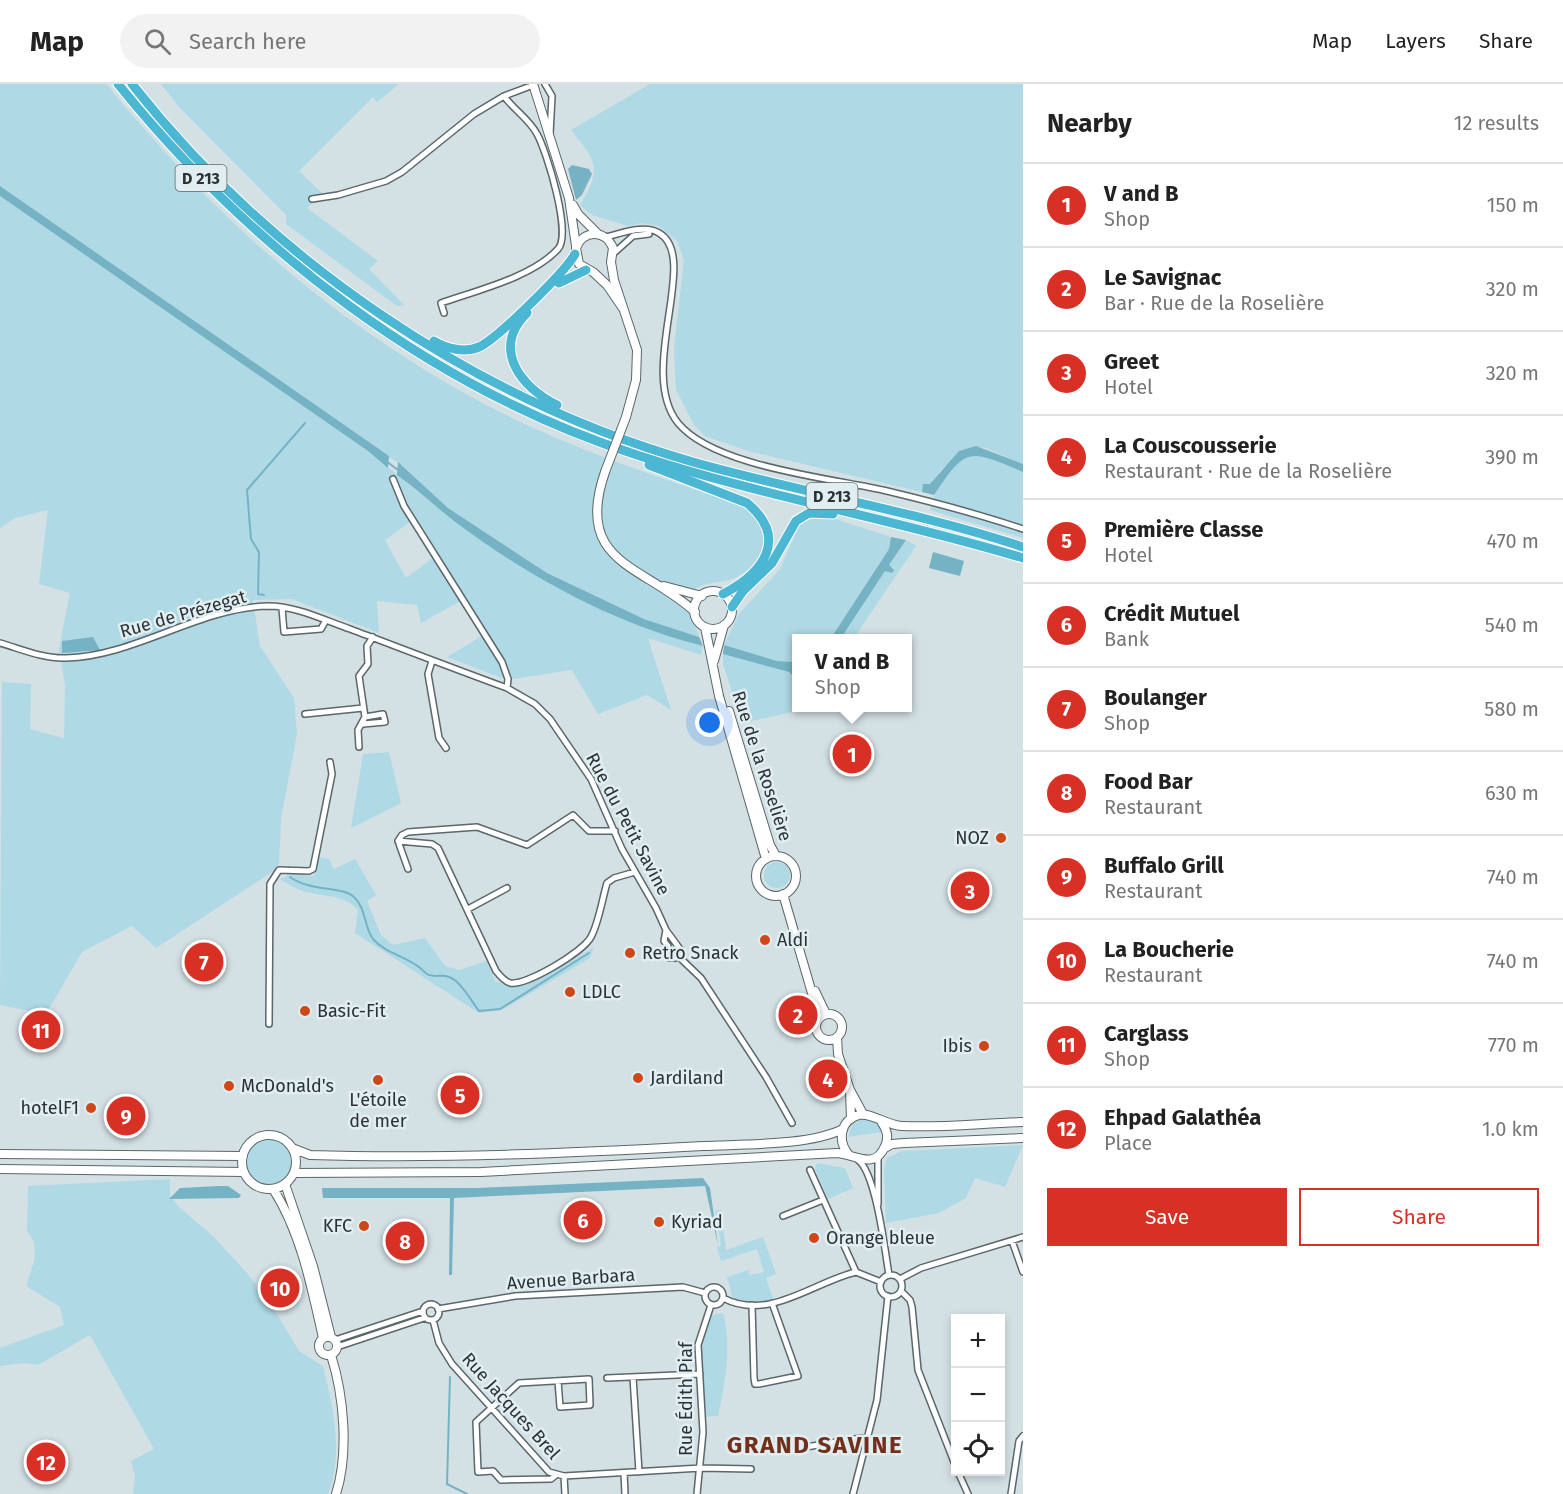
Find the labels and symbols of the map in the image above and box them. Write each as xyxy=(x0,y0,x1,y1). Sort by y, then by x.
road number: D 213 xyxy=(176,165,226,191)
road number: D 213 xyxy=(806,483,858,509)
street label: Rue de Prézegat xyxy=(117,585,249,643)
street label: Rue de la Roselière xyxy=(727,688,797,844)
your location xyxy=(695,708,724,737)
pin: 1 xyxy=(832,732,872,776)
street label: Rue du Petit Savine xyxy=(581,749,675,899)
place label: NOZ xyxy=(955,827,989,849)
marker: NOZ xyxy=(994,831,1008,845)
pin: 3 xyxy=(950,868,990,914)
place label: Aldi xyxy=(777,929,808,951)
marker: Aldi xyxy=(758,933,772,947)
pin: 7 xyxy=(184,940,224,984)
place label: Retro Snack xyxy=(642,942,739,964)
marker: Retro Snack xyxy=(623,946,637,960)
place label: LDLC xyxy=(582,981,621,1003)
marker: LDLC xyxy=(563,985,577,999)
pin: 2 xyxy=(778,992,818,1038)
place label: Basic-Fit xyxy=(317,1000,386,1022)
marker: Basic-Fit xyxy=(298,1004,312,1018)
pin: 11 xyxy=(22,1008,60,1052)
place label: Ibis xyxy=(943,1035,972,1057)
marker: Ibis xyxy=(977,1039,991,1053)
pin: 4 xyxy=(808,1056,848,1102)
place label: Jardiland xyxy=(650,1067,724,1089)
marker: Jardiland xyxy=(631,1071,645,1085)
pin: 5 xyxy=(440,1072,480,1118)
marker: L'étoile de mer xyxy=(371,1073,385,1087)
place label: McDonald's xyxy=(241,1075,334,1097)
marker: McDonald's xyxy=(222,1079,236,1093)
place label: L'étoile de mer xyxy=(349,1089,407,1132)
pin: 9 xyxy=(106,1094,146,1138)
place label: hotelF1 xyxy=(21,1097,79,1119)
marker: hotelF1 xyxy=(84,1101,98,1115)
pin: 6 xyxy=(564,1198,602,1242)
place label: Kyriad xyxy=(671,1211,723,1233)
place label: KFC xyxy=(323,1215,352,1237)
marker: Kyriad xyxy=(652,1215,666,1229)
pin: 8 xyxy=(386,1218,424,1264)
marker: KFC xyxy=(357,1219,371,1233)
place label: Orange bleue xyxy=(826,1227,935,1249)
marker: Orange bleue xyxy=(807,1231,821,1245)
street label: Avenue Barbara xyxy=(506,1264,636,1294)
pin: 10 xyxy=(260,1266,300,1310)
street label: Rue Édith Piaf xyxy=(674,1340,697,1456)
street label: Rue Jacques Brel xyxy=(457,1348,565,1464)
district label: GRAND SAVINE xyxy=(727,1431,903,1459)
pin: 12 xyxy=(26,1440,66,1484)

